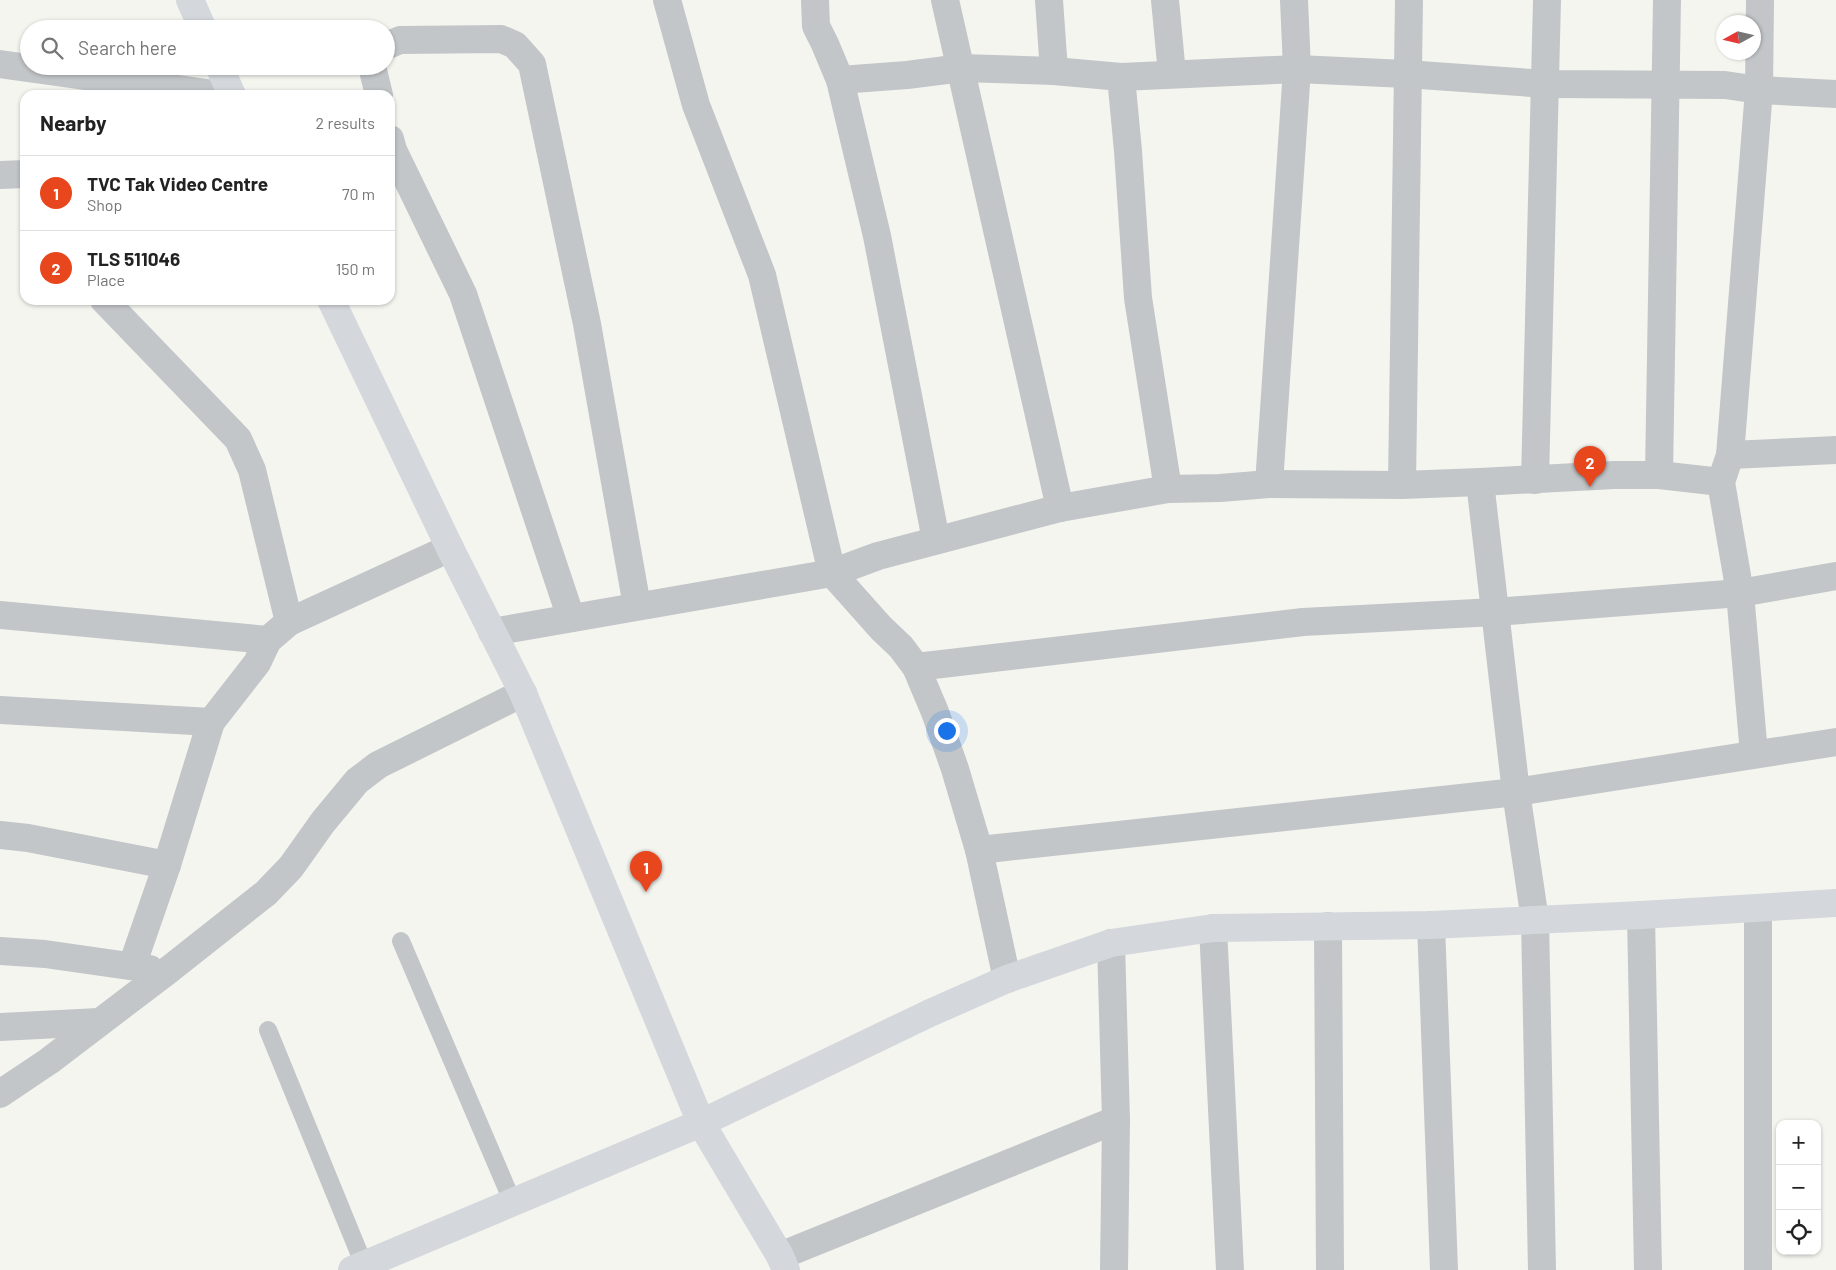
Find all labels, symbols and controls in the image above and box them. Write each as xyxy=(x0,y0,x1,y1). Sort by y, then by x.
north arrow xyxy=(1716,15,1761,60)
search box xyxy=(20,20,395,75)
icon: search xyxy=(38,34,66,62)
text: Search here xyxy=(78,36,177,59)
text: Nearby xyxy=(40,110,106,135)
text: 2 results xyxy=(316,113,375,132)
text: TVC Tak Video Centre xyxy=(87,172,268,195)
text: 1 xyxy=(53,184,59,203)
text: 70 m xyxy=(342,184,375,203)
text: Shop xyxy=(87,195,122,214)
text: TLS 511046 xyxy=(87,247,180,270)
text: 2 xyxy=(52,259,60,278)
text: 150 m xyxy=(336,259,375,278)
text: Place xyxy=(87,270,125,289)
pin: 2 xyxy=(1574,446,1606,487)
your location xyxy=(934,718,960,744)
pin: 1 xyxy=(630,851,662,892)
map controls xyxy=(1776,1120,1821,1255)
button: + xyxy=(1776,1120,1821,1165)
button: − xyxy=(1776,1165,1821,1210)
button: locate xyxy=(1776,1210,1821,1255)

